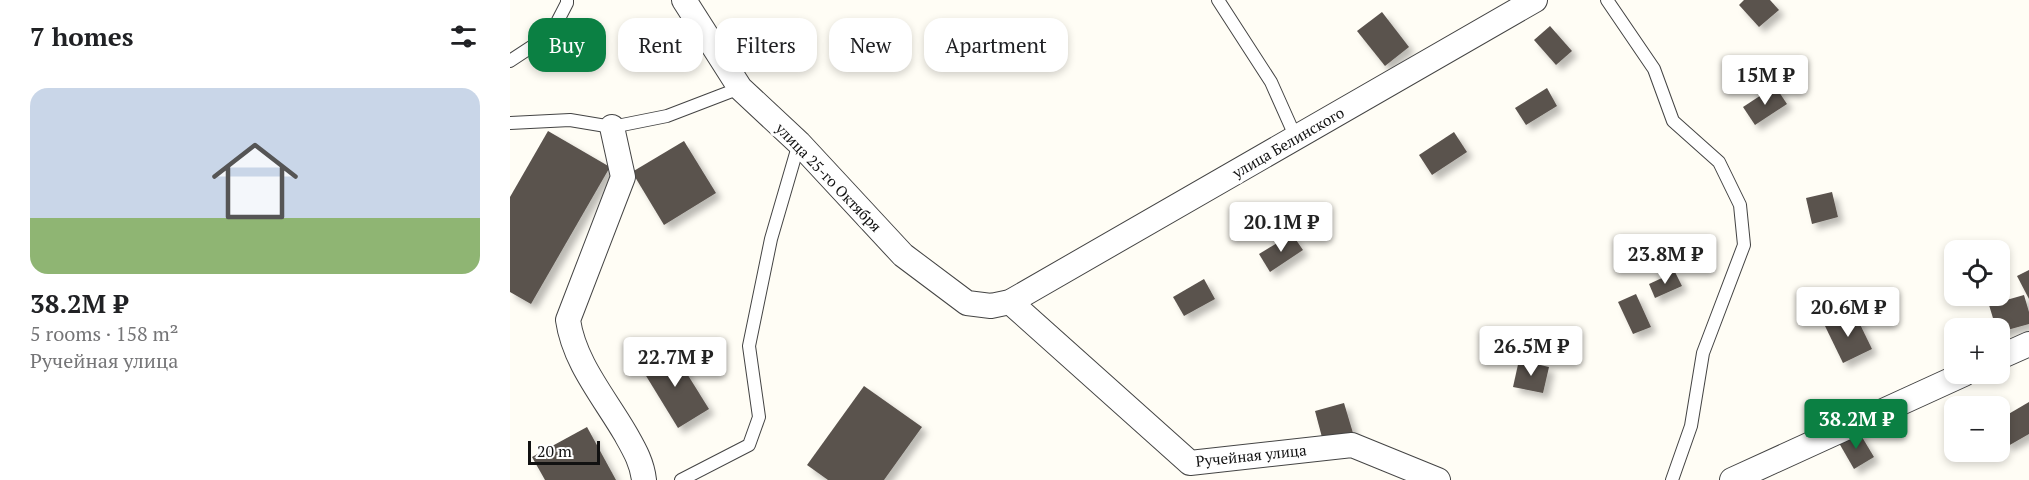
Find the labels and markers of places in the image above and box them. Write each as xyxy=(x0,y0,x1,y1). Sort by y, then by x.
pin: 15M ₽ xyxy=(1723,55,1807,106)
pin: 20.1M ₽ xyxy=(1226,202,1336,253)
pin: 23.8M ₽ xyxy=(1610,234,1720,285)
pin: 20.6M ₽ xyxy=(1793,287,1903,338)
pin: 26.5M ₽ xyxy=(1476,326,1586,377)
pin: 22.7M ₽ xyxy=(620,337,730,388)
pin: 38.2M ₽ xyxy=(1801,399,1911,450)

